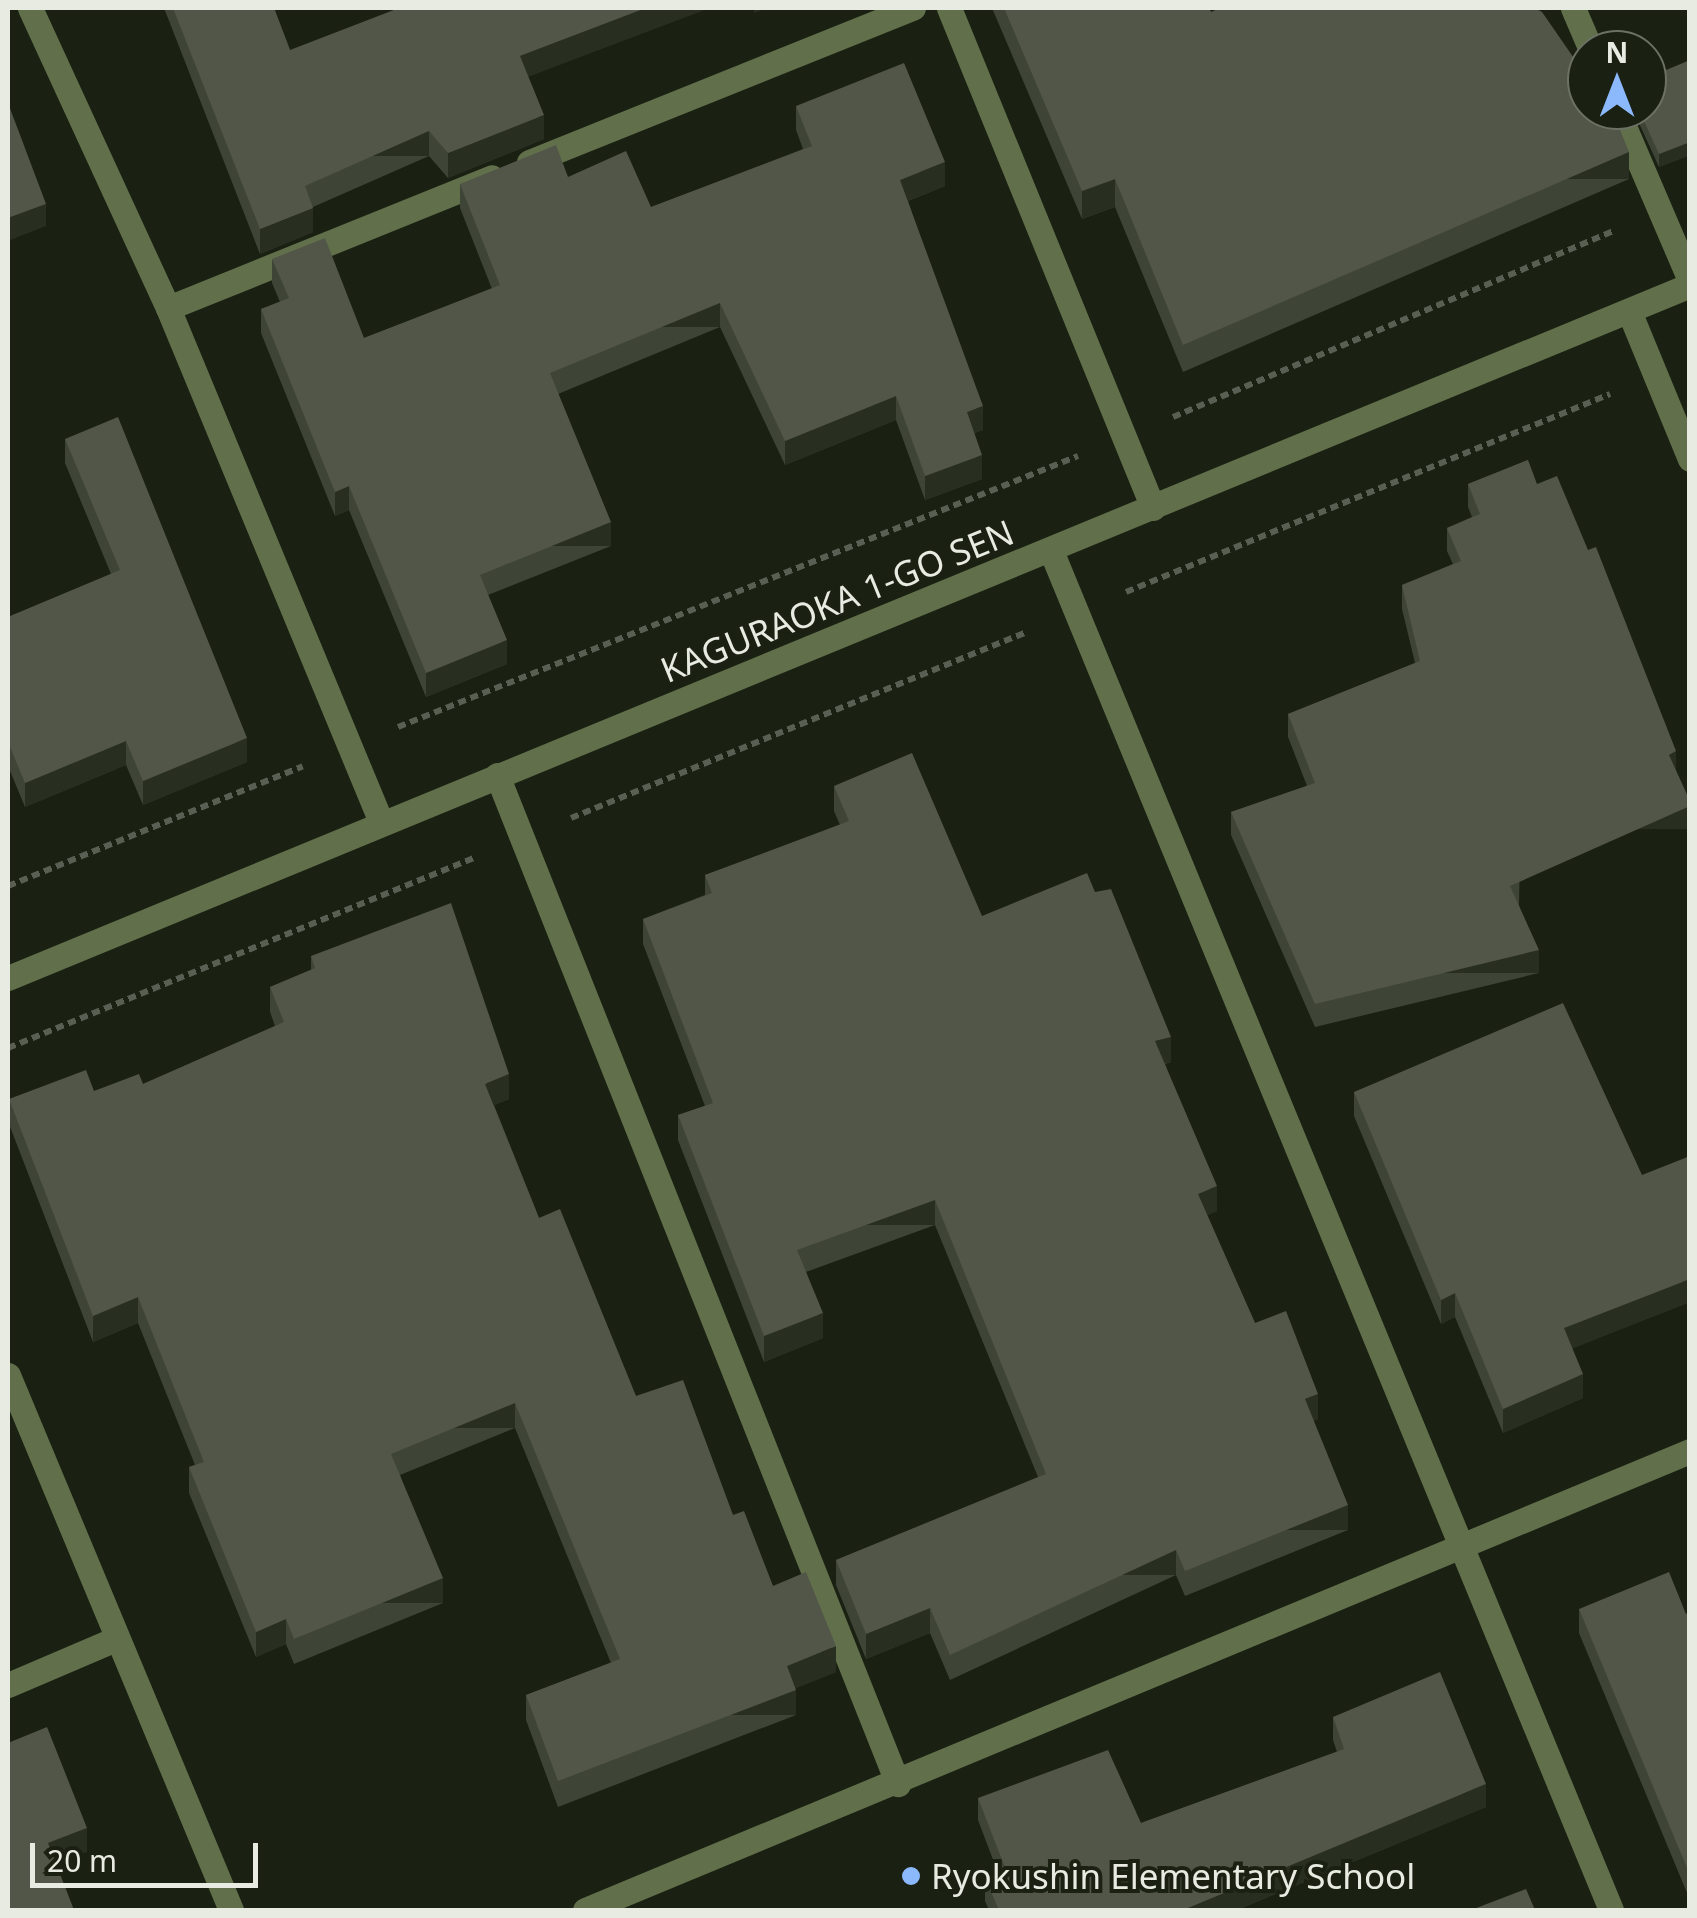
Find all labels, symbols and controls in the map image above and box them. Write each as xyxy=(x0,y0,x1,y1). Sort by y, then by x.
north arrow xyxy=(1567,30,1667,130)
text: N xyxy=(1606,33,1628,71)
street label: KAGURAOKA 1-GO SEN xyxy=(654,511,1020,691)
scale bar xyxy=(35,1823,262,1885)
text: 20 m xyxy=(47,1840,117,1881)
place label: Ryokushin Elementary School xyxy=(931,1855,1415,1897)
marker: Ryokushin Elementary School xyxy=(900,1865,922,1887)

